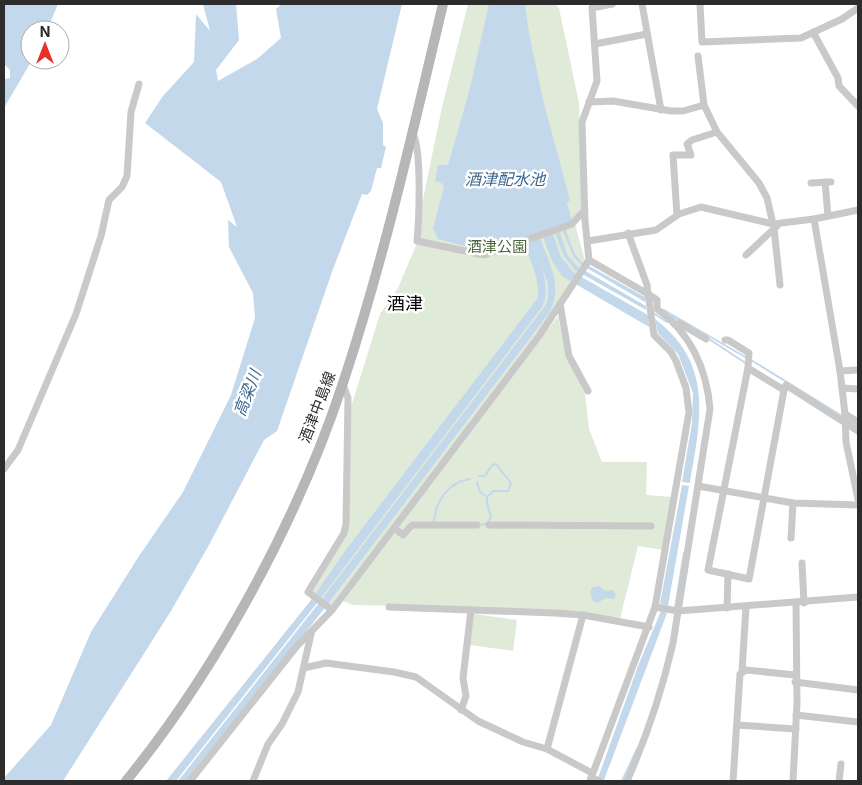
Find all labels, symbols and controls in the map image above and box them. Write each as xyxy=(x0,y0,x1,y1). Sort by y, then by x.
north arrow xyxy=(20,20,70,70)
text: N xyxy=(40,23,50,40)
water label: 酒津配水池 xyxy=(465,169,547,189)
park label: 酒津公園 xyxy=(467,237,527,256)
district label: 酒津 xyxy=(387,293,423,314)
water label: 高梁川 xyxy=(229,365,266,419)
street label: 酒津中島線 xyxy=(295,369,339,445)

